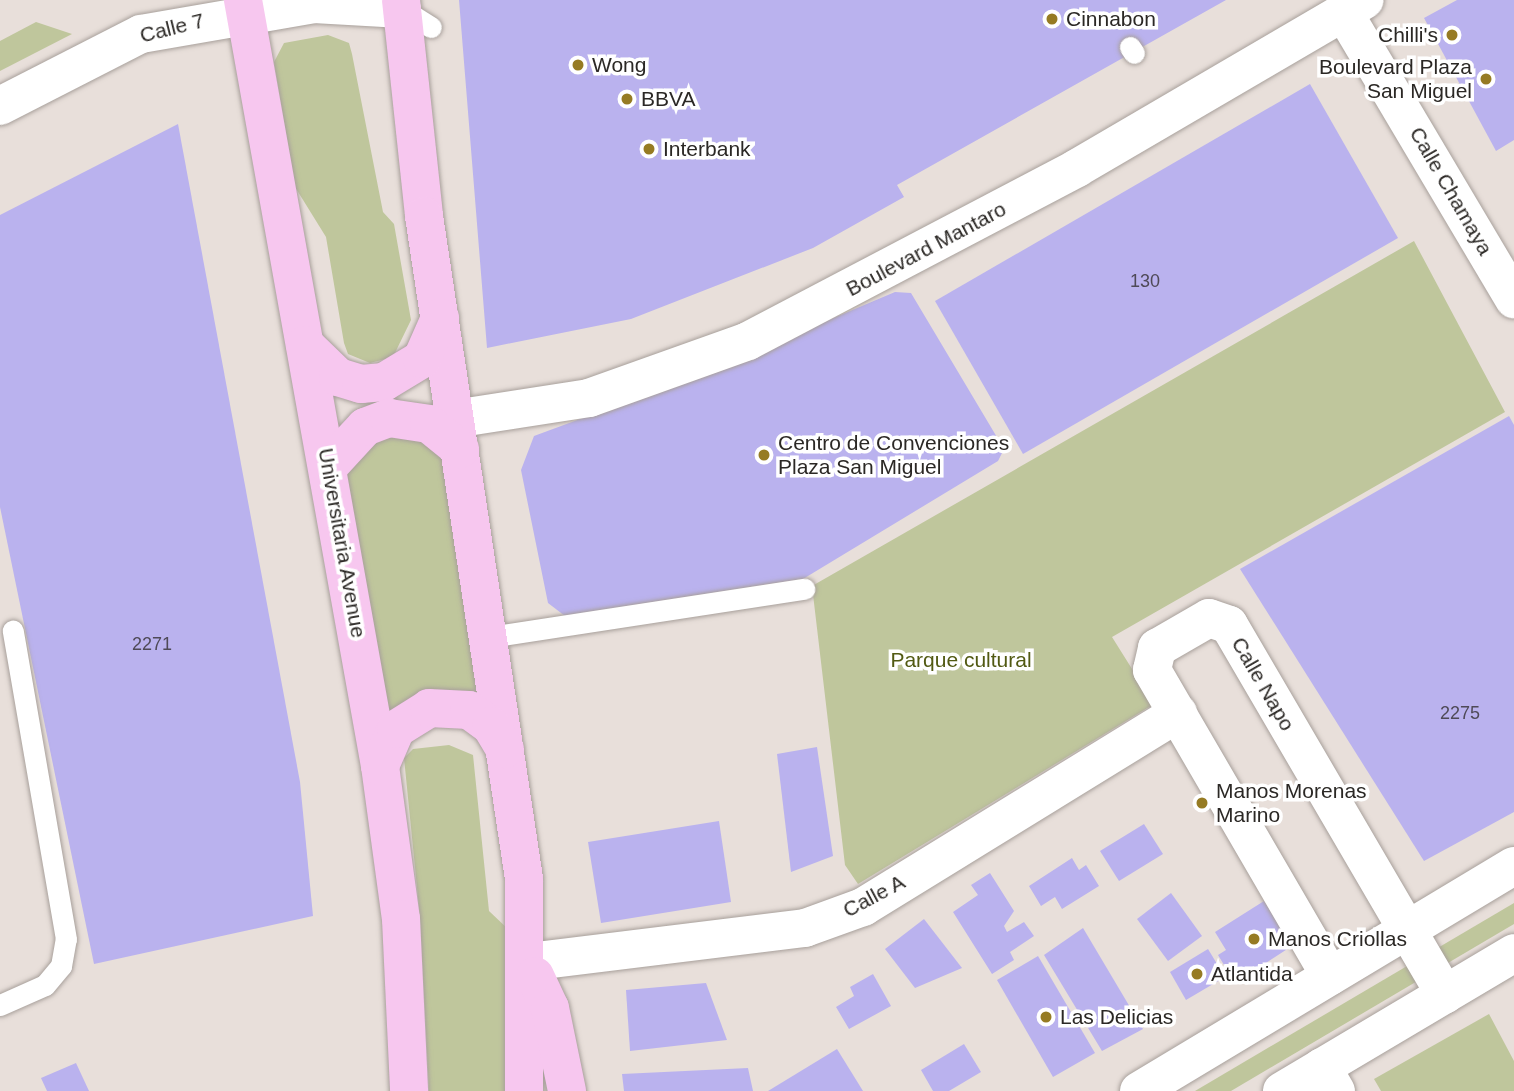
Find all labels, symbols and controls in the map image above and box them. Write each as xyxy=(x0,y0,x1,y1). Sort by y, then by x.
place label: Cinnabon xyxy=(1066,6,1156,32)
street label: Calle 7 xyxy=(137,8,207,48)
marker: Cinnabon xyxy=(1044,11,1060,27)
place label: Chilli's xyxy=(1378,22,1438,48)
marker: Chilli's xyxy=(1444,27,1460,43)
place label: Wong xyxy=(592,52,646,78)
place label: Boulevard Plaza San Miguel xyxy=(1319,54,1472,104)
marker: Wong xyxy=(570,57,586,73)
marker: Boulevard Plaza San Miguel xyxy=(1478,71,1494,87)
place label: BBVA xyxy=(641,86,695,112)
marker: BBVA xyxy=(619,91,635,107)
street label: Calle Chamaya xyxy=(1404,123,1498,259)
place label: Interbank xyxy=(663,136,751,162)
marker: Interbank xyxy=(641,141,657,157)
street label: Boulevard Mantaro xyxy=(842,196,1010,302)
house number: 130 xyxy=(1130,270,1160,292)
place label: Centro de Convenciones Plaza San Miguel xyxy=(778,430,1009,480)
street label: Universitaria Avenue xyxy=(313,446,371,640)
marker: Centro de Convenciones Plaza San Miguel xyxy=(756,447,772,463)
house number: 2271 xyxy=(132,633,172,655)
street label: Calle Napo xyxy=(1226,633,1300,735)
park label: Parque cultural xyxy=(890,647,1032,673)
house number: 2275 xyxy=(1440,702,1480,724)
place label: Manos Morenas Marino xyxy=(1216,778,1367,828)
marker: Manos Morenas Marino xyxy=(1194,795,1210,811)
street label: Calle A xyxy=(838,869,910,923)
place label: Manos Criollas xyxy=(1268,926,1407,952)
marker: Manos Criollas xyxy=(1246,931,1262,947)
place label: Atlantida xyxy=(1211,961,1293,987)
marker: Atlantida xyxy=(1189,966,1205,982)
place label: Las Delicias xyxy=(1060,1004,1173,1030)
marker: Las Delicias xyxy=(1038,1009,1054,1025)

